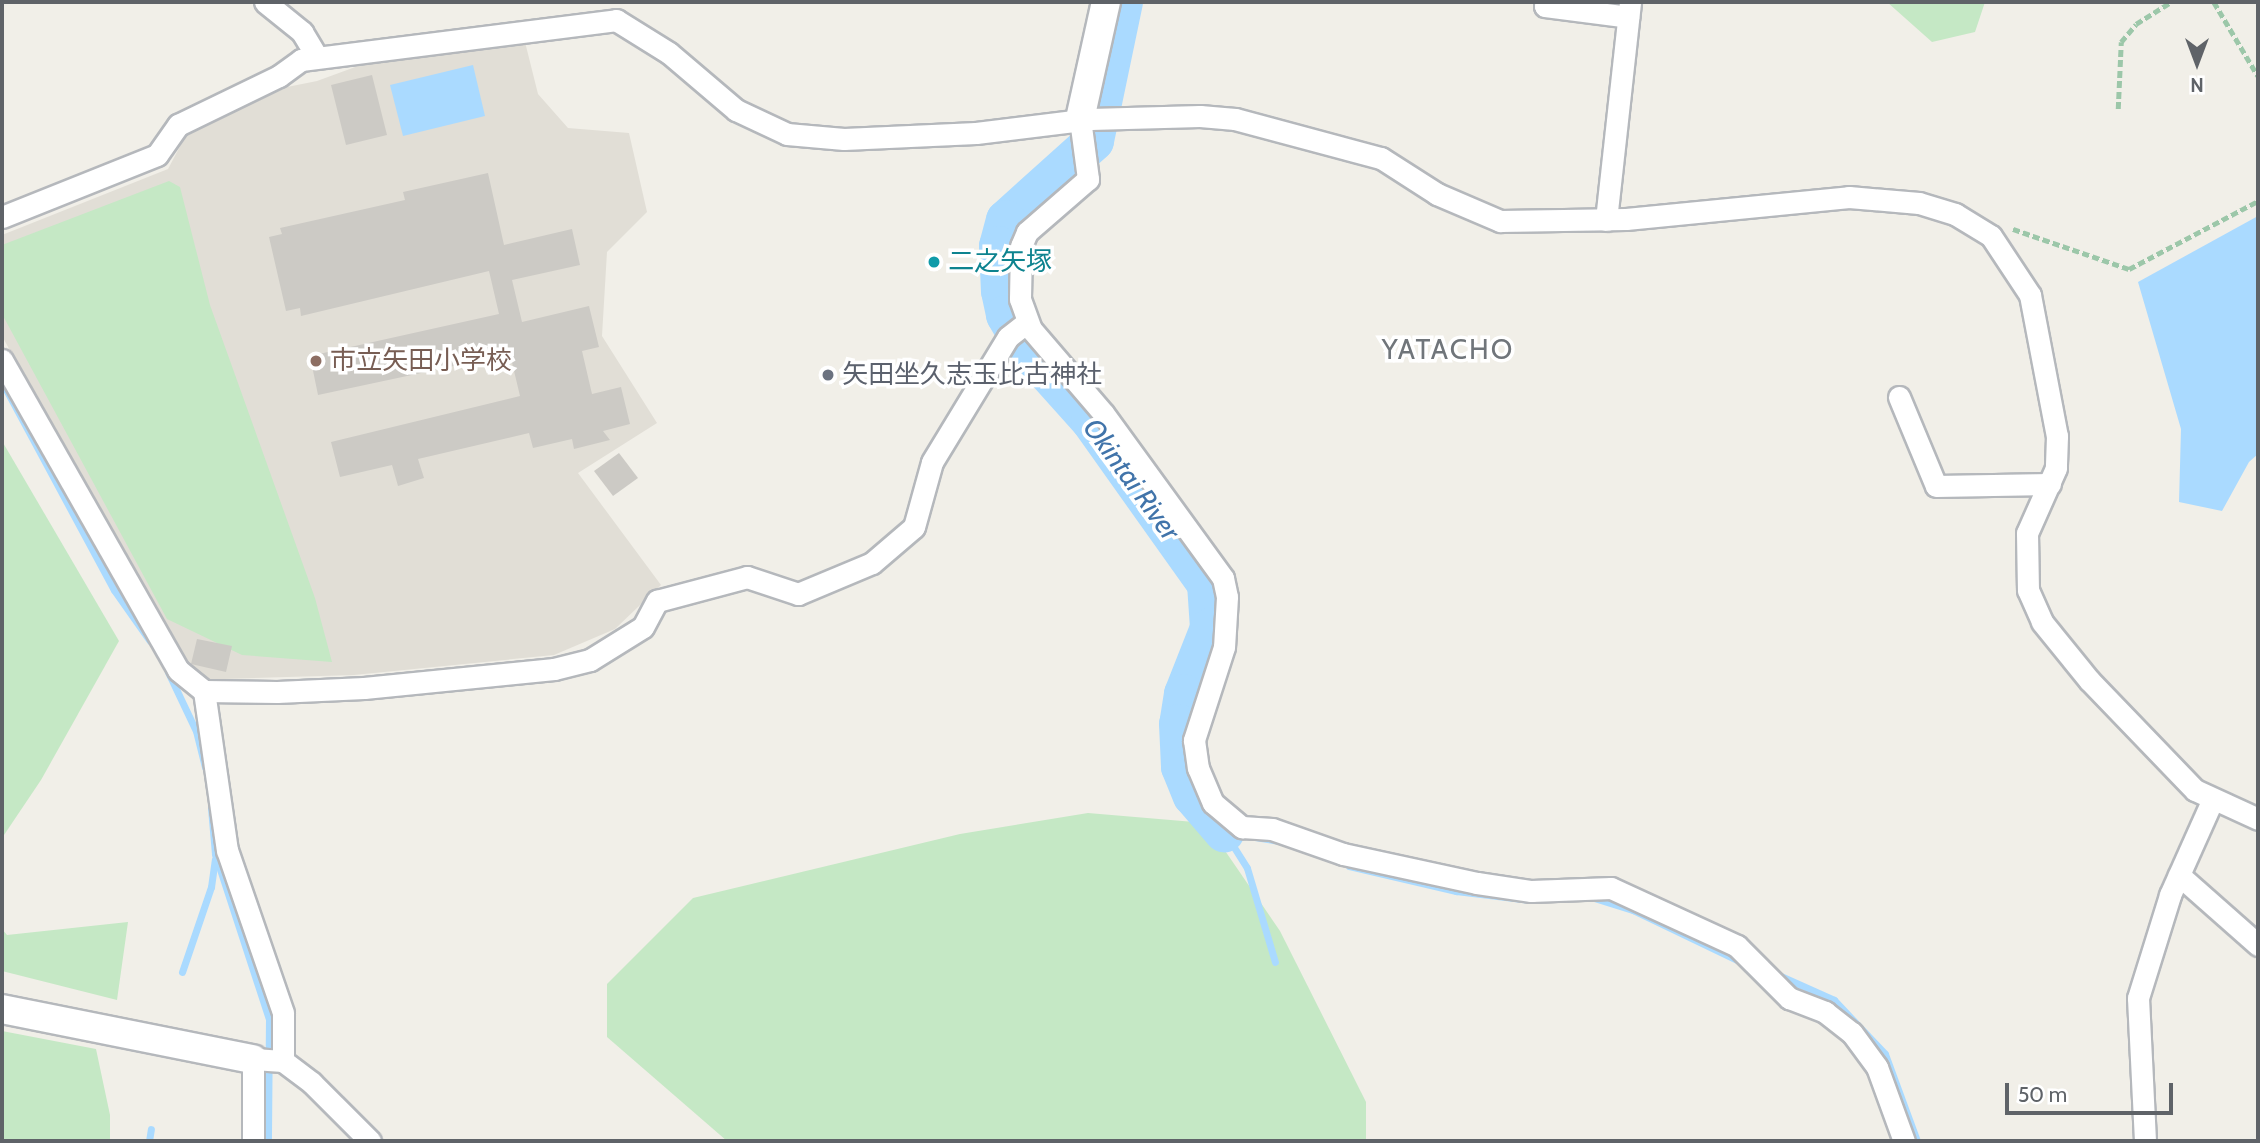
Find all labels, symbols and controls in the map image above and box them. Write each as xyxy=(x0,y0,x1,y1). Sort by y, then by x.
north arrow xyxy=(2162,28,2232,98)
text: N xyxy=(2190,73,2204,96)
place label: 二之矢塚 xyxy=(948,246,1052,278)
marker: 二之矢塚 xyxy=(926,254,942,270)
district label: YATACHO xyxy=(1383,332,1513,366)
place label: 市立矢田小学校 xyxy=(330,345,512,377)
marker: 市立矢田小学校 xyxy=(308,353,324,369)
place label: 矢田坐久志玉比古神社 xyxy=(842,359,1102,391)
marker: 矢田坐久志玉比古神社 xyxy=(820,367,836,383)
water label: Okintai River xyxy=(1077,411,1187,547)
scale bar xyxy=(2008,1070,2176,1114)
text: 50 m xyxy=(2018,1082,2067,1107)

